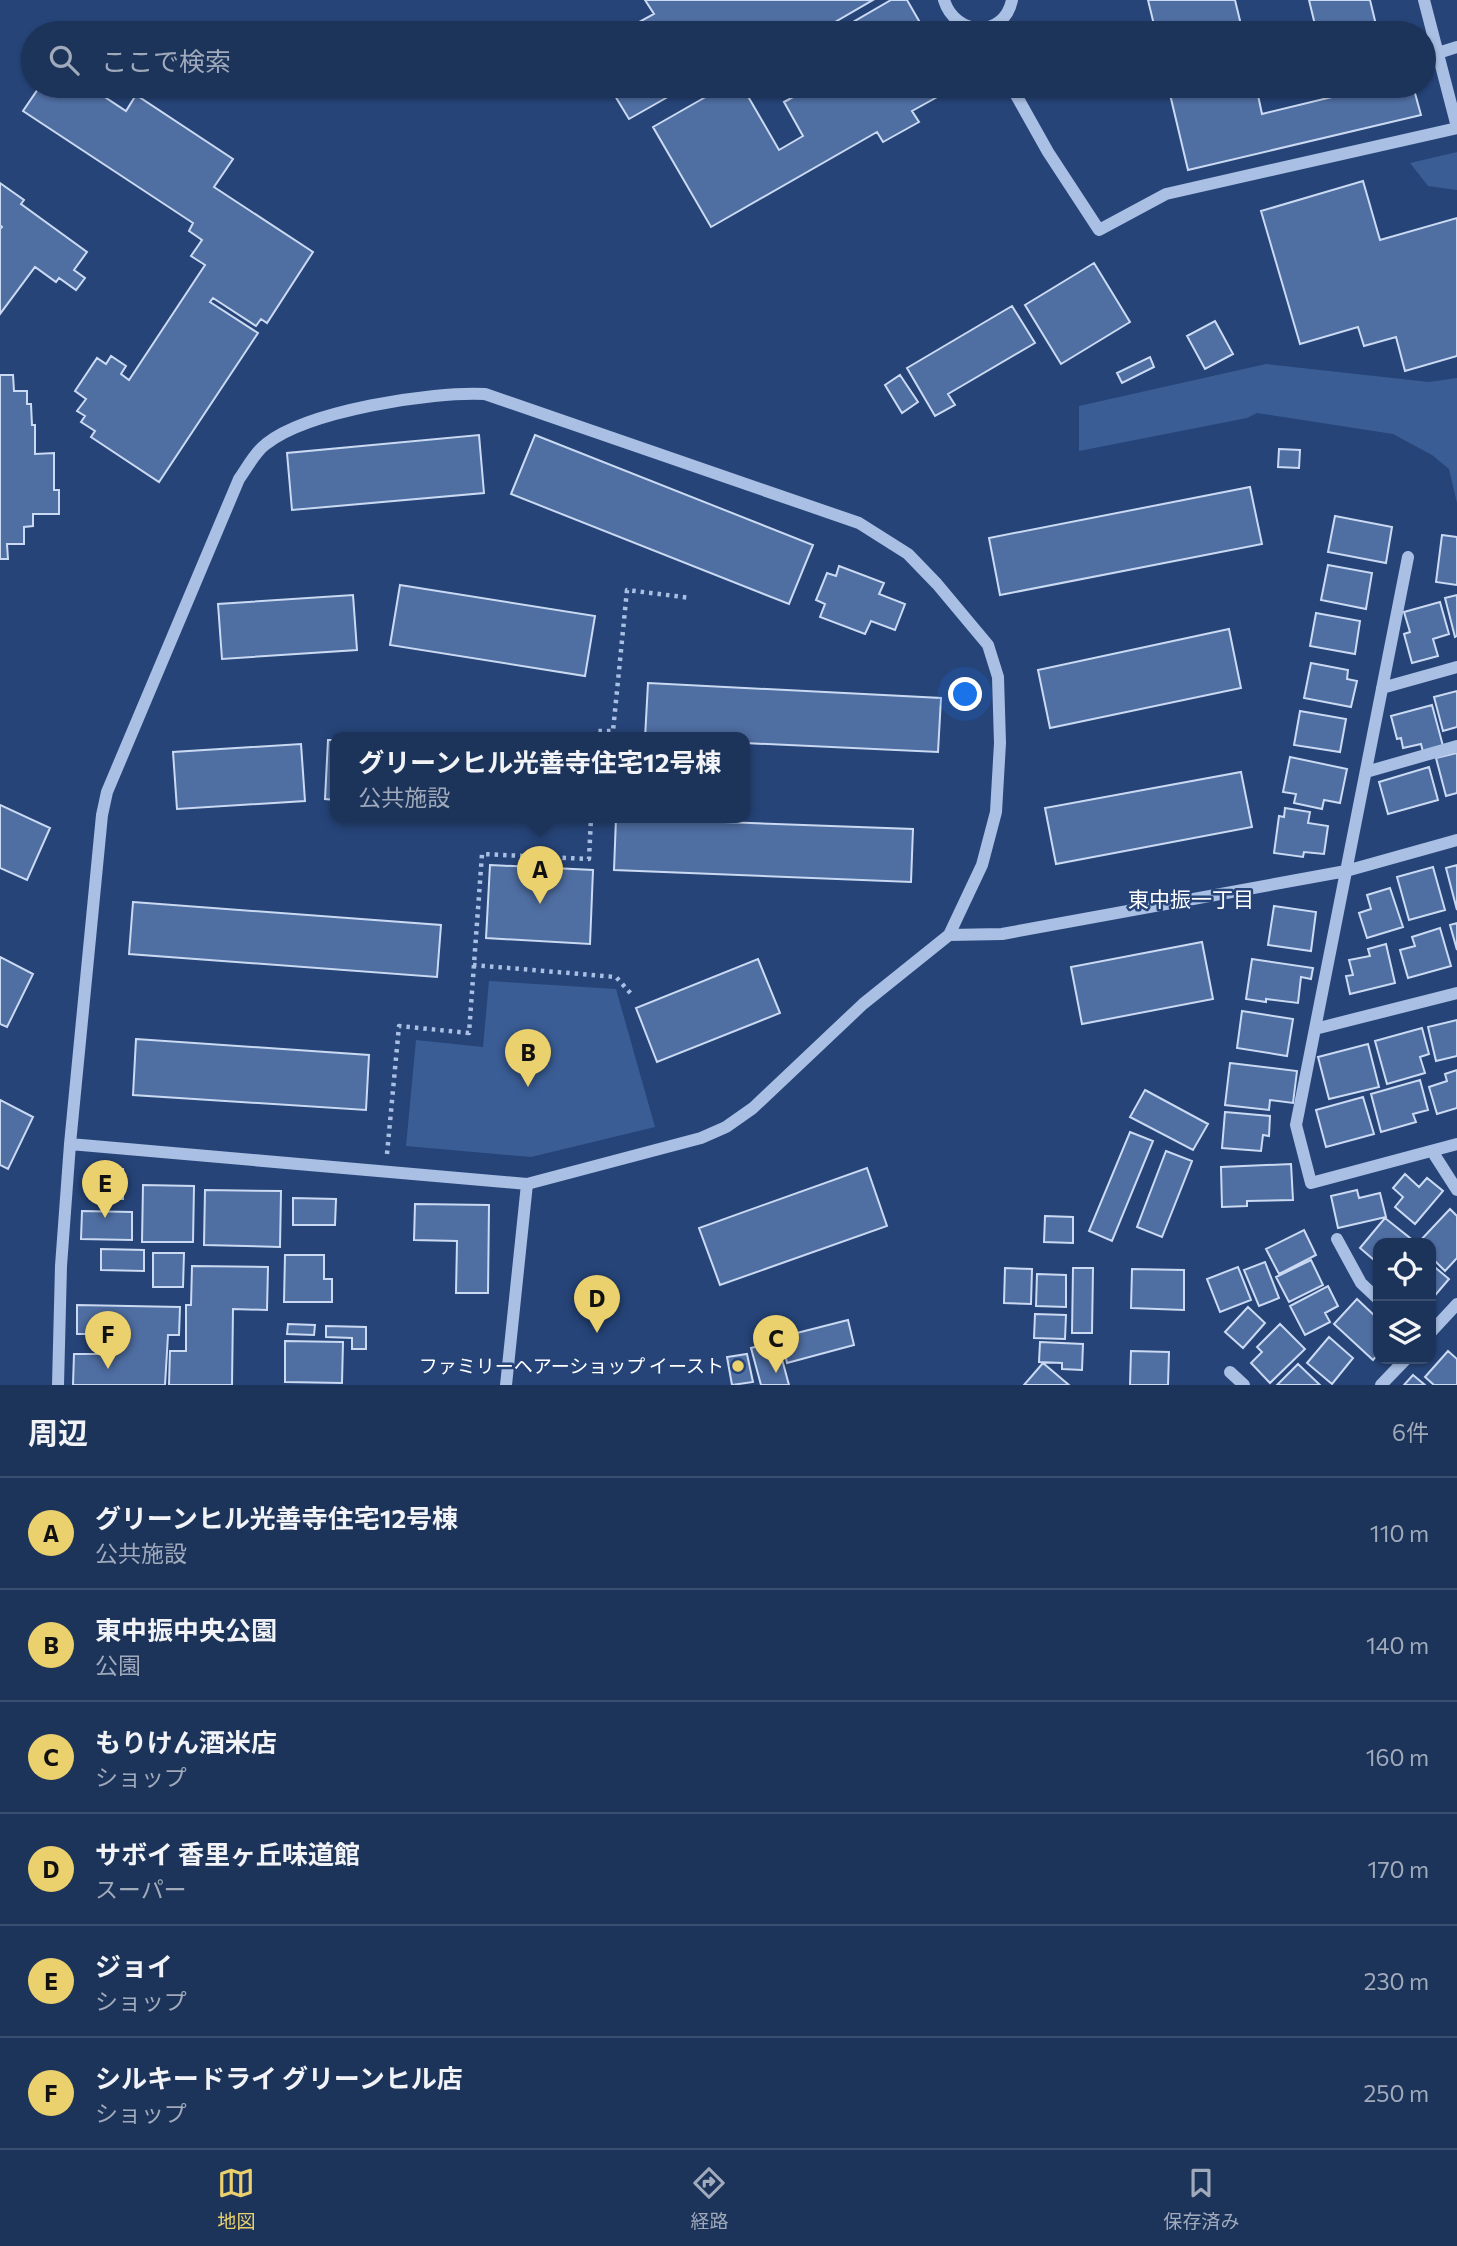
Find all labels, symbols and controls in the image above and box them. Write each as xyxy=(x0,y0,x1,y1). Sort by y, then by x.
search box xyxy=(21,21,1436,98)
icon: search xyxy=(45,41,83,79)
text: ここで検索 xyxy=(101,45,231,76)
your location xyxy=(948,677,982,711)
popup xyxy=(330,732,750,823)
text: グリーンヒル光善寺住宅12号棟 xyxy=(358,746,722,777)
text: 公共施設 xyxy=(358,783,450,811)
pin: A xyxy=(517,846,563,904)
district label: 東中振一丁目 xyxy=(1128,886,1254,911)
pin: B xyxy=(505,1029,551,1087)
pin: E xyxy=(82,1160,128,1218)
map controls xyxy=(1373,1238,1436,1364)
button: locate xyxy=(1373,1238,1436,1301)
pin: D xyxy=(574,1275,620,1333)
button: layers xyxy=(1373,1301,1436,1364)
pin: F xyxy=(85,1311,131,1369)
pin: C xyxy=(753,1315,799,1373)
place label: ファミリーヘアーショップ イースト xyxy=(419,1354,724,1377)
marker: ファミリーヘアーショップ イースト xyxy=(730,1358,746,1374)
text: 周辺 xyxy=(28,1413,88,1450)
text: 6件 xyxy=(1392,1418,1429,1446)
text: グリーンヒル光善寺住宅12号棟 xyxy=(95,1502,458,1533)
text: A xyxy=(43,1519,59,1547)
text: 110 m xyxy=(1370,1519,1429,1547)
text: 公共施設 xyxy=(95,1539,187,1567)
text: 東中振中央公園 xyxy=(95,1614,277,1645)
text: B xyxy=(43,1631,59,1659)
text: 140 m xyxy=(1366,1631,1429,1659)
text: 公園 xyxy=(95,1651,141,1679)
text: もりけん酒米店 xyxy=(95,1726,277,1757)
text: C xyxy=(43,1743,59,1771)
text: 160 m xyxy=(1366,1743,1429,1771)
text: ショップ xyxy=(95,1763,187,1791)
text: サボイ 香里ヶ丘味道館 xyxy=(95,1838,360,1869)
text: D xyxy=(43,1855,59,1883)
text: 170 m xyxy=(1368,1855,1429,1883)
text: スーパー xyxy=(95,1875,187,1903)
text: ジョイ xyxy=(95,1950,173,1981)
text: E xyxy=(44,1967,58,1995)
text: 230 m xyxy=(1364,1967,1429,1995)
text: ショップ xyxy=(95,1987,187,2015)
text: シルキードライ グリーンヒル店 xyxy=(95,2062,463,2093)
text: F xyxy=(44,2079,58,2107)
text: 250 m xyxy=(1364,2079,1429,2107)
text: ショップ xyxy=(95,2099,187,2127)
tab: 地図 xyxy=(217,2164,256,2233)
tab: 経路 xyxy=(690,2164,729,2233)
tab: 保存済み xyxy=(1163,2164,1240,2233)

